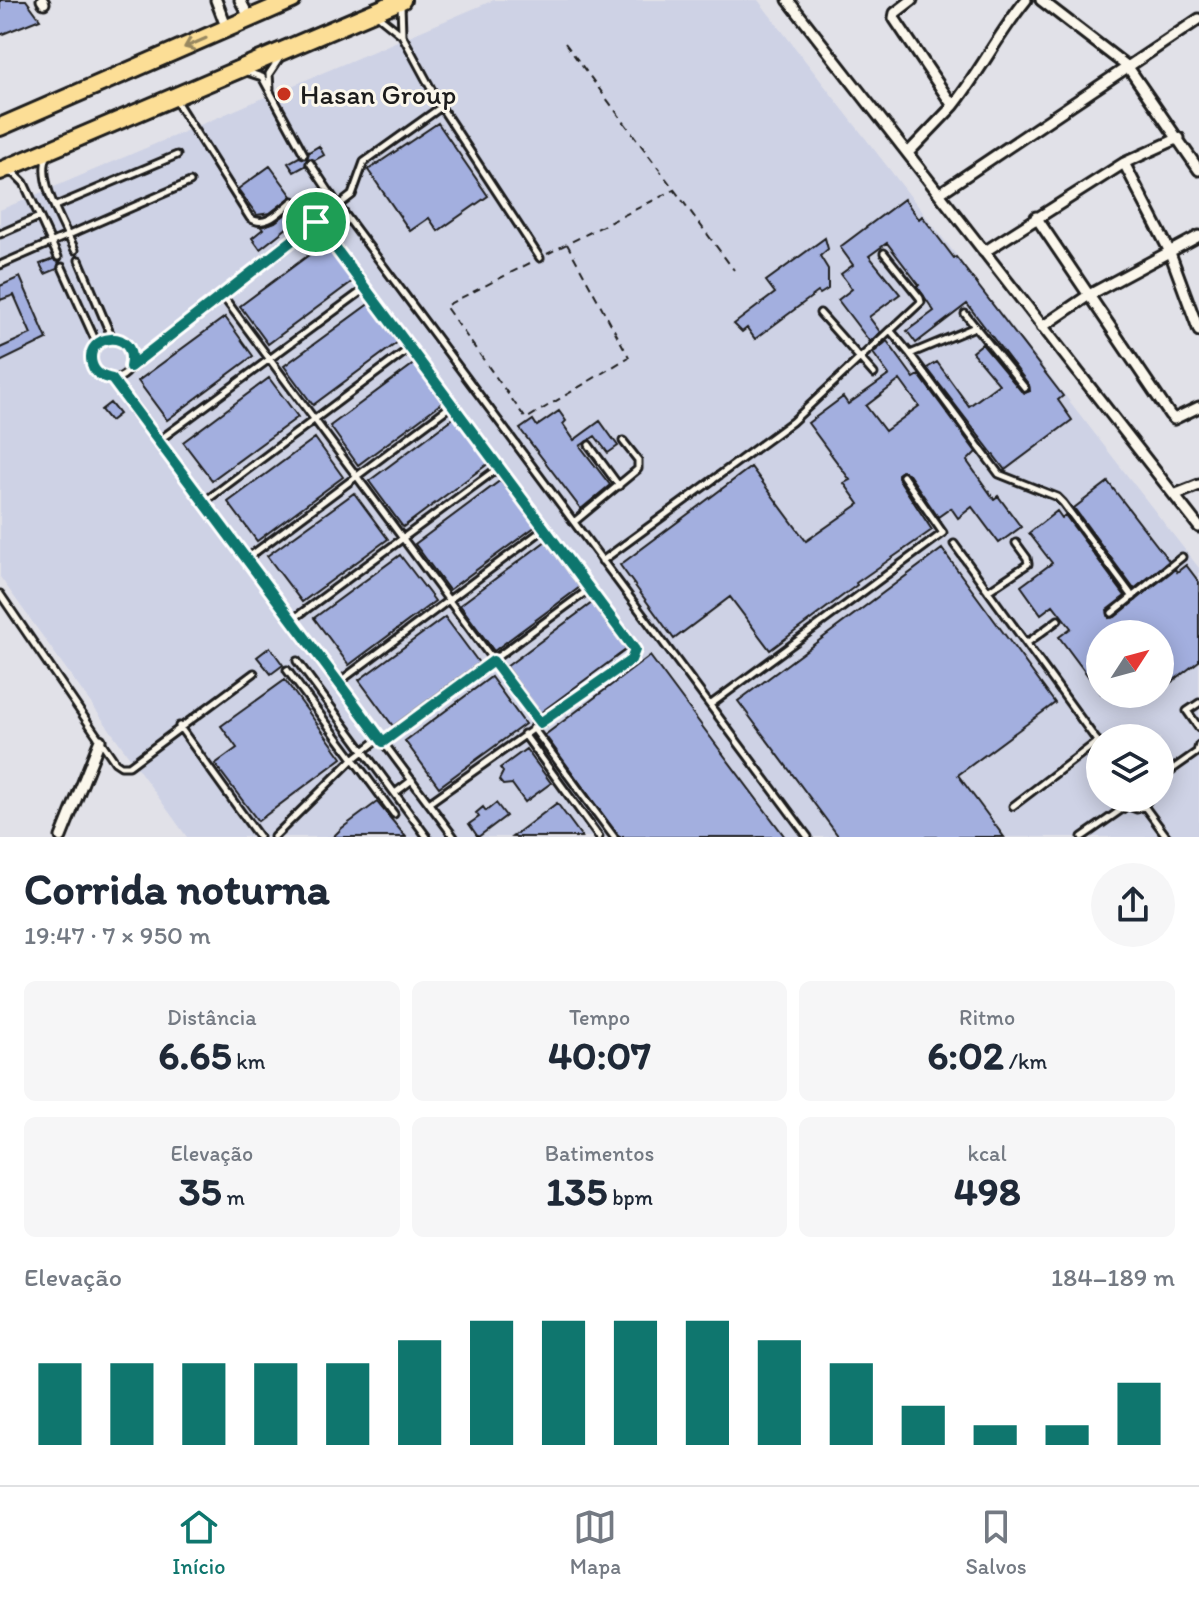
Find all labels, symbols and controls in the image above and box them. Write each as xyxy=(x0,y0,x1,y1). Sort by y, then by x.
one-way arrow xyxy=(183,36,208,51)
place label: Hasan Group xyxy=(300,77,456,111)
marker: Hasan Group xyxy=(275,85,293,103)
pin xyxy=(282,188,350,256)
icon: arrive xyxy=(294,200,338,244)
north arrow xyxy=(1086,620,1174,708)
map controls xyxy=(1086,620,1174,812)
button: layers xyxy=(1086,724,1174,812)
text: Corrida noturna xyxy=(24,862,330,915)
button: share xyxy=(1091,863,1175,947)
text: 19:47 · 7 × 950 m xyxy=(24,919,211,951)
text: Distância xyxy=(167,1004,257,1031)
text: Tempo xyxy=(569,1004,630,1031)
text: Ritmo xyxy=(959,1004,1015,1031)
text: 6.65 xyxy=(158,1031,231,1079)
text: 40:07 xyxy=(548,1031,651,1079)
text: 6:02 xyxy=(927,1031,1004,1079)
text: km xyxy=(231,1048,265,1075)
text: /km xyxy=(1004,1048,1047,1075)
text: Elevação xyxy=(170,1140,253,1167)
text: Batimentos xyxy=(545,1140,654,1167)
text: kcal xyxy=(968,1140,1007,1167)
text: 35 xyxy=(179,1167,222,1215)
text: 135 xyxy=(546,1167,607,1215)
text: 498 xyxy=(954,1167,1021,1215)
text: m xyxy=(222,1184,245,1211)
text: bpm xyxy=(607,1184,653,1211)
text: Elevação xyxy=(24,1261,122,1293)
text: 184–189 m xyxy=(1051,1261,1175,1293)
tab: Início xyxy=(172,1505,225,1580)
tab: Mapa xyxy=(570,1505,621,1580)
tab: Salvos xyxy=(965,1505,1027,1580)

